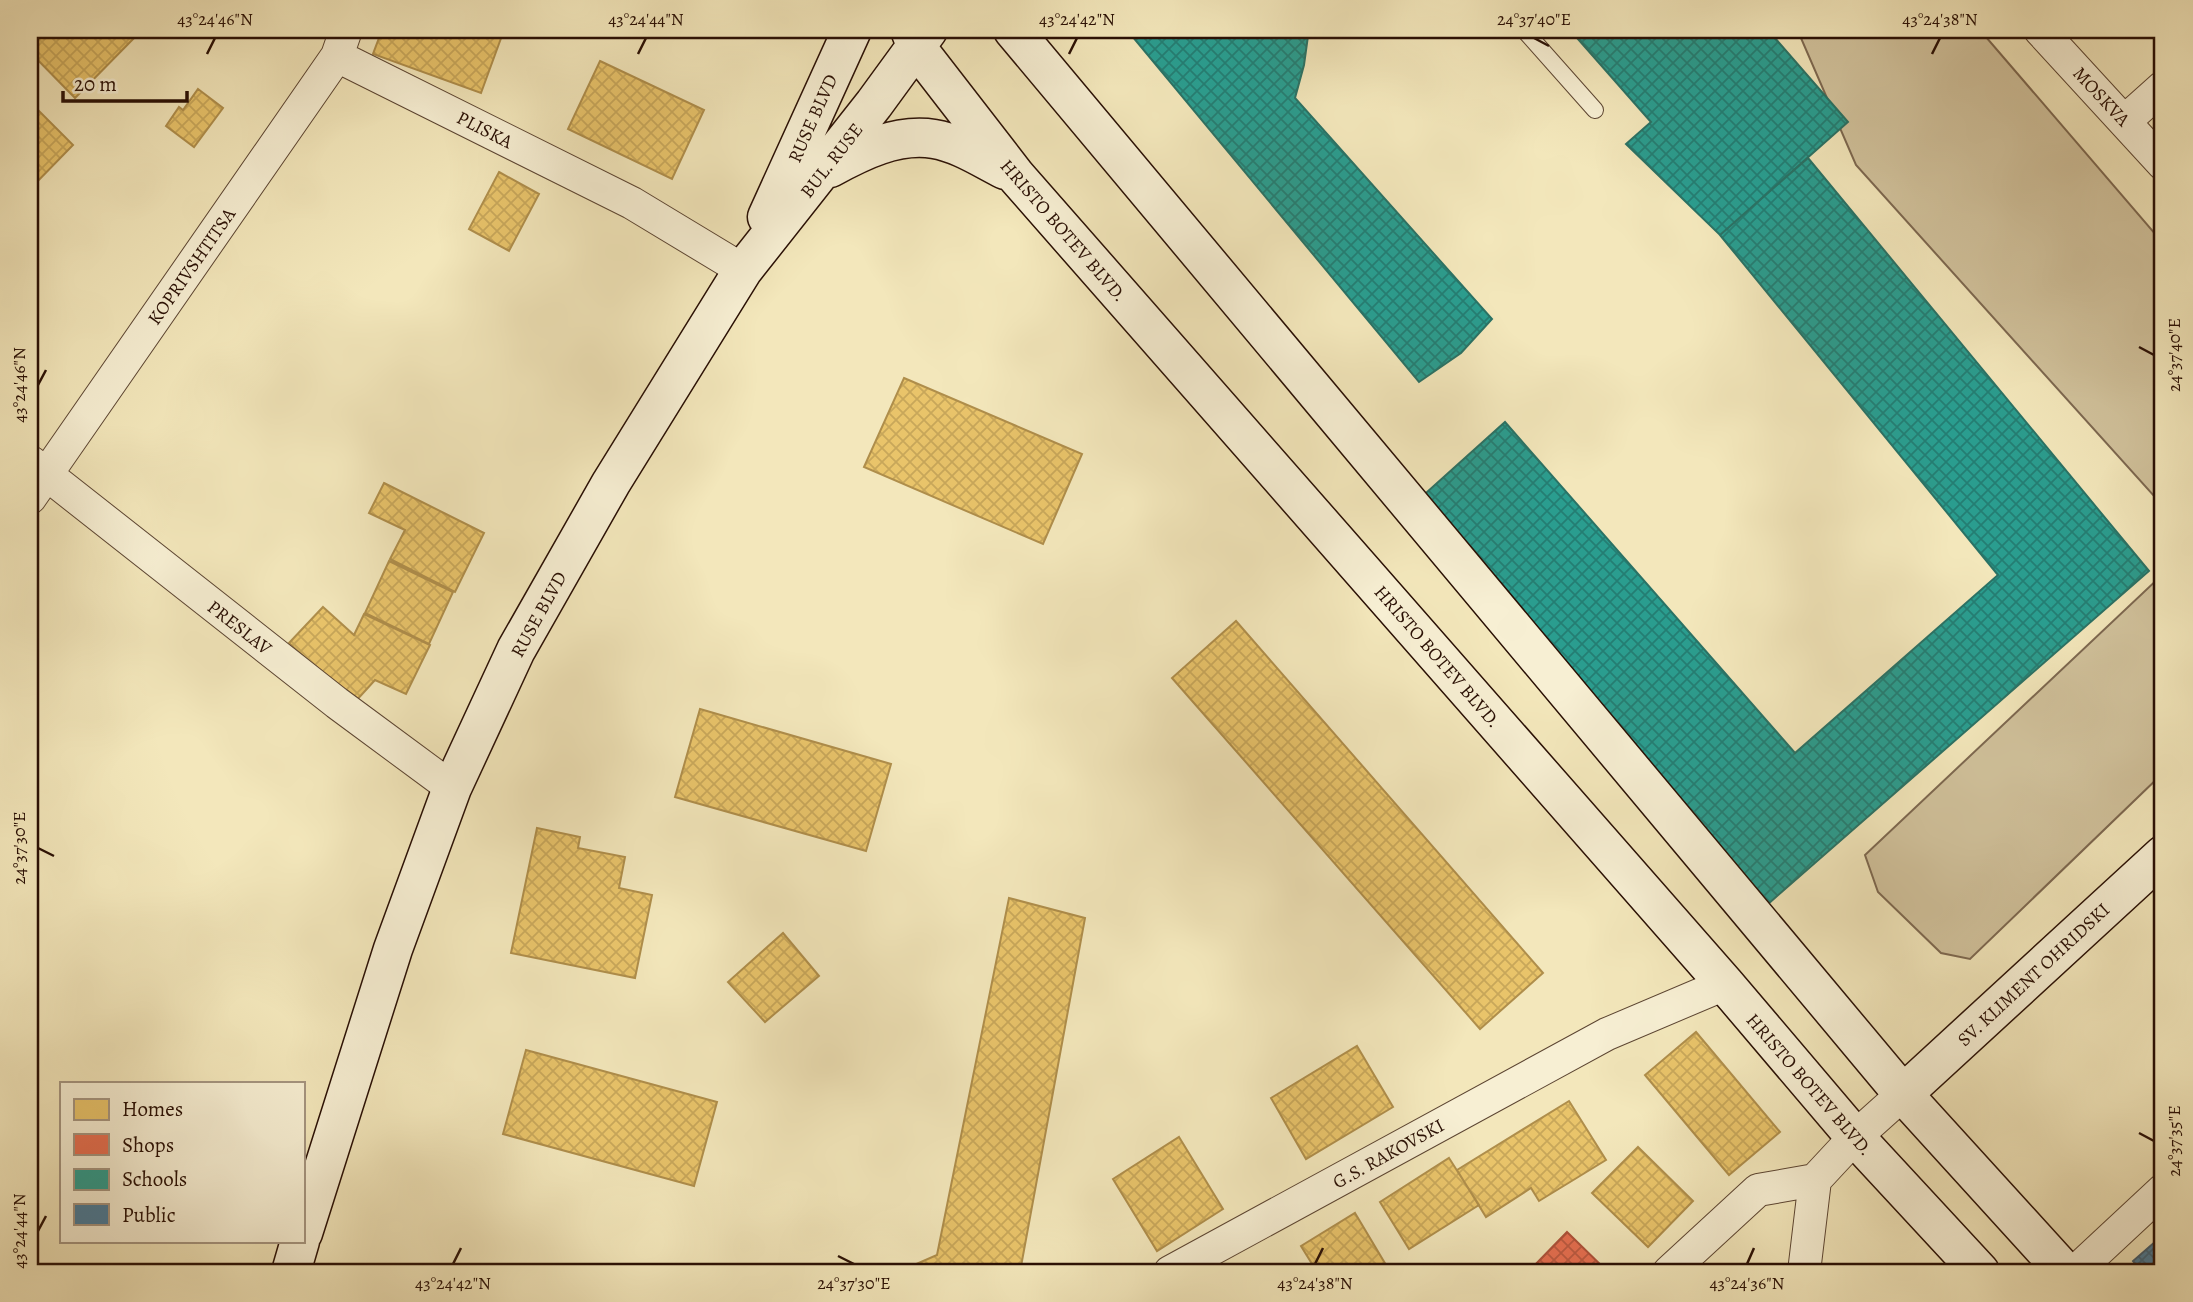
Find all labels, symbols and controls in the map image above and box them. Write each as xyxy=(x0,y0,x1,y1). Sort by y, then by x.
text: 43°24'46"N xyxy=(177,7,253,31)
text: 43°24'44"N xyxy=(608,7,684,31)
text: 43°24'42"N xyxy=(1039,7,1115,31)
text: 24°37'40"E xyxy=(1497,7,1571,31)
text: 43°24'38"N xyxy=(1902,7,1978,31)
scale bar xyxy=(63,60,187,104)
street label: MOSKVA xyxy=(2067,61,2136,133)
text: 20 m xyxy=(74,70,117,98)
street label: RUSE BLVD xyxy=(782,70,844,167)
street label: PLISKA xyxy=(452,105,518,155)
street label: BUL. RUSE xyxy=(794,118,869,204)
street label: HRISTO BOTEV BLVD. xyxy=(994,154,1132,308)
street label: KOPRIVSHTITSA xyxy=(142,202,242,330)
text: 24°37'40"E xyxy=(2162,318,2186,392)
text: 43°24'46"N xyxy=(7,347,31,423)
street label: RUSE BLVD xyxy=(505,567,573,662)
street label: HRISTO BOTEV BLVD. xyxy=(1368,580,1506,734)
street label: PRESLAV xyxy=(202,594,277,661)
text: 24°37'30"E xyxy=(7,811,31,885)
street label: SV. KLIMENT OHRIDSKI xyxy=(1952,897,2116,1052)
street label: HRISTO BOTEV BLVD. xyxy=(1740,1008,1878,1162)
legend xyxy=(60,1082,304,1242)
text: Homes xyxy=(122,1095,183,1123)
text: 24°37'35"E xyxy=(2162,1105,2186,1177)
street label: G.S. RAKOVSKI xyxy=(1328,1113,1449,1195)
text: Shops xyxy=(122,1131,174,1159)
text: Schools xyxy=(122,1165,187,1193)
text: 43°24'44"N xyxy=(7,1193,31,1269)
text: Public xyxy=(122,1201,176,1229)
text: 43°24'42"N xyxy=(415,1271,491,1295)
text: 24°37'30"E xyxy=(817,1271,891,1295)
text: 43°24'38"N xyxy=(1277,1271,1353,1295)
text: 43°24'36"N xyxy=(1709,1271,1785,1295)

